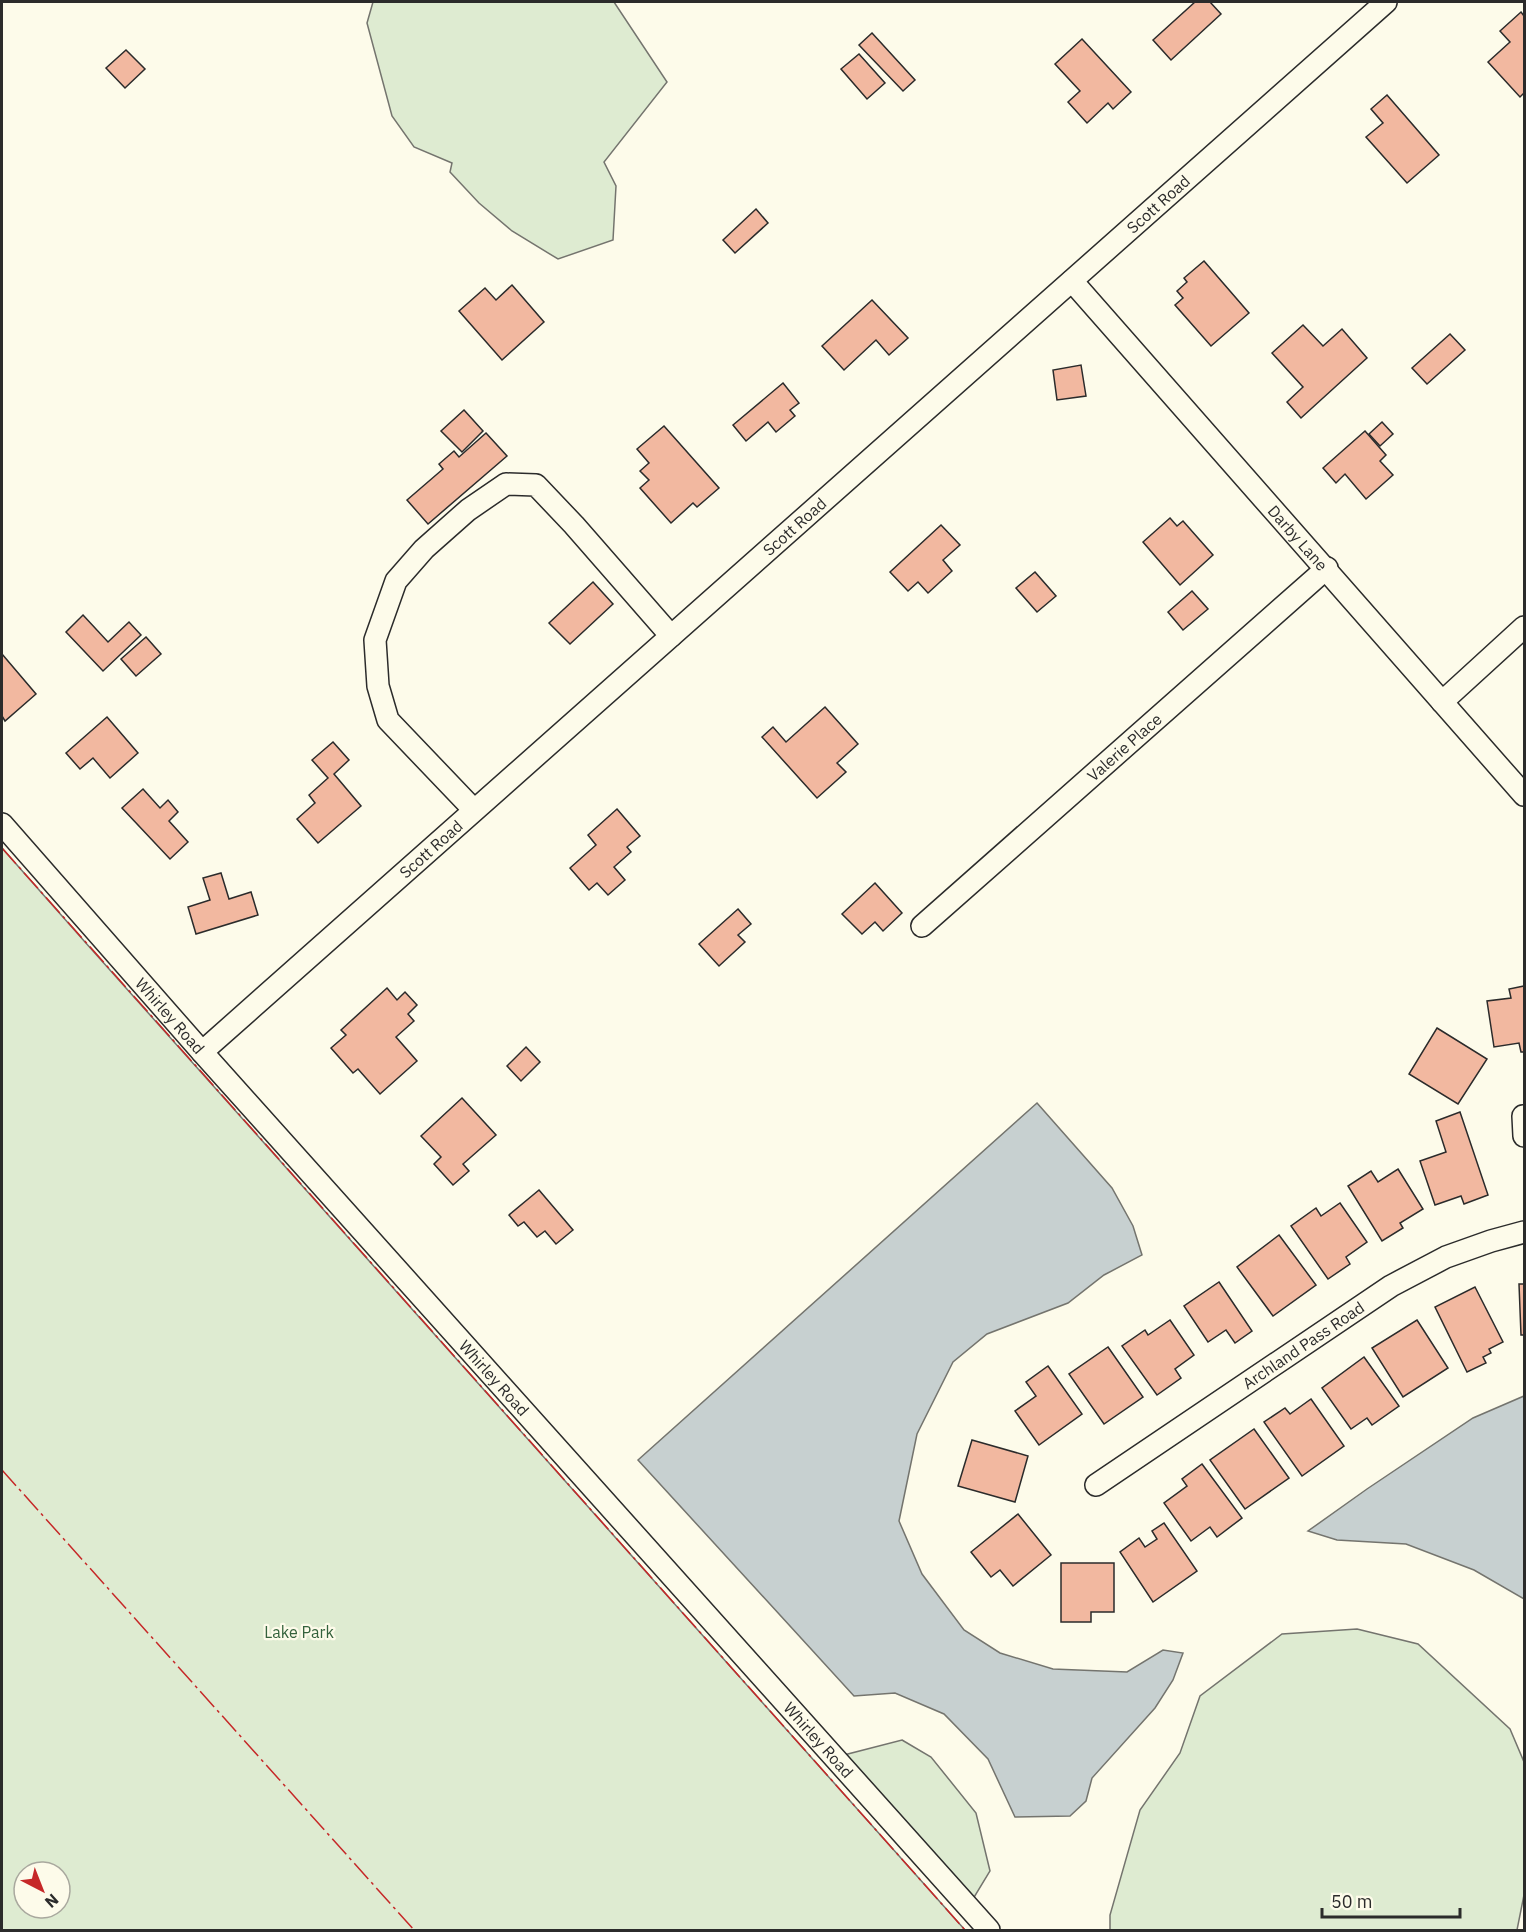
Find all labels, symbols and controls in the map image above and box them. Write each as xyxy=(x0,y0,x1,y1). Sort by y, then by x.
street label: Scott Road xyxy=(1122,171,1194,237)
street label: Scott Road xyxy=(759,493,830,560)
street label: Darby Lane xyxy=(1264,501,1332,575)
street label: Valerie Place xyxy=(1083,709,1166,785)
street label: Scott Road xyxy=(395,816,467,882)
street label: Whirley Road xyxy=(131,973,209,1058)
street label: Archland Pass Road xyxy=(1239,1297,1368,1393)
street label: Whirley Road xyxy=(455,1336,533,1420)
park label: Lake Park xyxy=(264,1622,334,1642)
street label: Whirley Road xyxy=(779,1698,858,1782)
north arrow xyxy=(12,1860,72,1920)
scale bar xyxy=(1322,1881,1460,1919)
text: N xyxy=(41,1890,63,1912)
text: 50 m xyxy=(1331,1890,1373,1913)

